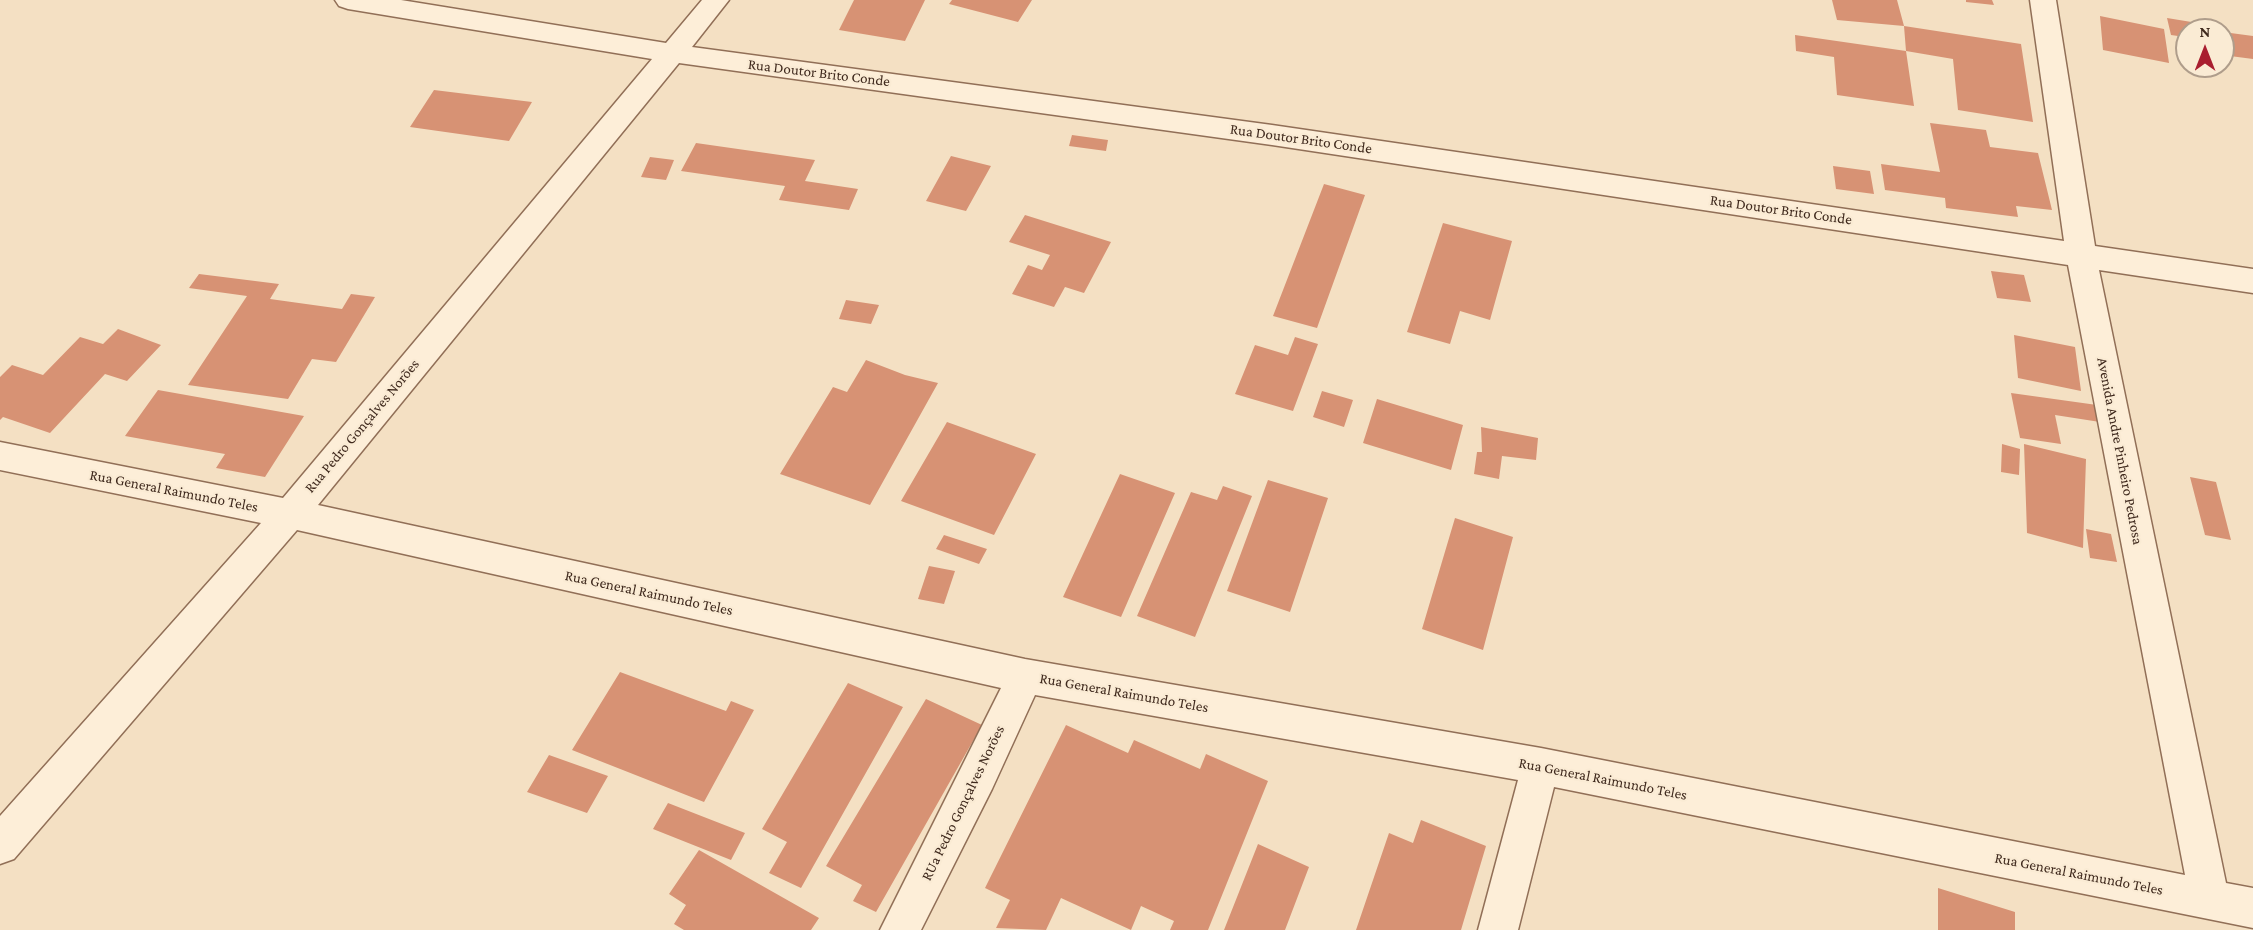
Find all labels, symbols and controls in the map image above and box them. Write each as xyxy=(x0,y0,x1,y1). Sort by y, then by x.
north arrow xyxy=(2175,18,2235,78)
text: N xyxy=(2200,23,2210,40)
street label: Rua Doutor Brito Conde xyxy=(747,55,891,91)
street label: Rua Doutor Brito Conde xyxy=(1229,120,1373,158)
street label: Rua Doutor Brito Conde xyxy=(1709,191,1853,229)
street label: Rua Pedro Gonçalves Norões xyxy=(301,355,423,497)
street label: Avenida Andre Pinheiro Pedrosa xyxy=(2093,356,2147,546)
street label: Rua General Raimundo Teles xyxy=(88,466,260,516)
street label: Rua General Raimundo Teles xyxy=(563,566,735,620)
street label: Rua General Raimundo Teles xyxy=(1038,669,1210,717)
street label: RUa Pedro Gonçalves Norões xyxy=(917,722,1009,884)
street label: Rua General Raimundo Teles xyxy=(1517,754,1689,804)
street label: Rua General Raimundo Teles xyxy=(1993,849,2165,899)

